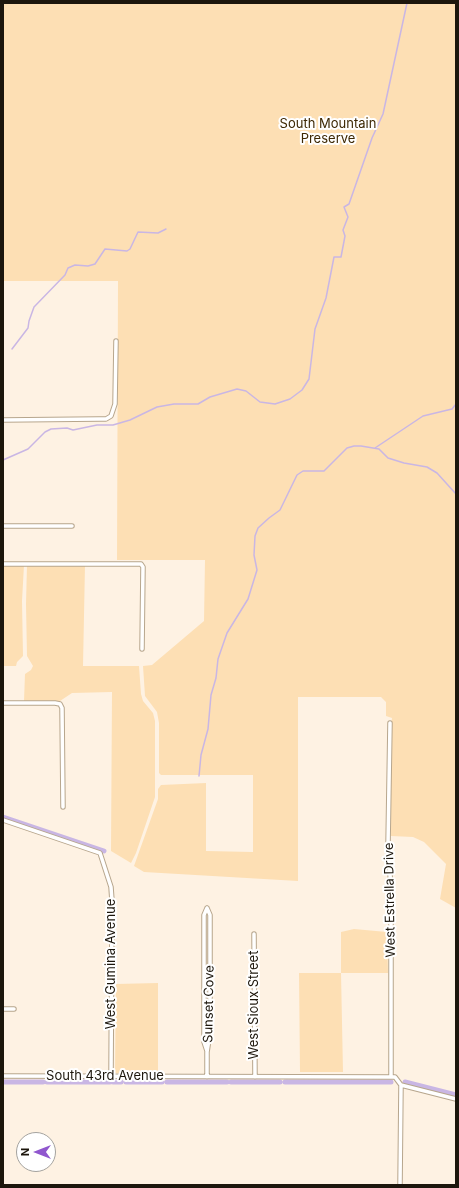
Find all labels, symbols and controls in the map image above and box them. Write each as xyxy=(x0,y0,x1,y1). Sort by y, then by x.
park label: South Mountain Preserve xyxy=(280,116,376,147)
street label: West Estrella Drive xyxy=(381,842,399,958)
street label: West Gumina Avenue xyxy=(103,899,119,1029)
street label: West Sioux Street xyxy=(246,951,262,1059)
street label: Sunset Cove xyxy=(201,965,217,1043)
street label: South 43rd Avenue xyxy=(46,1068,164,1084)
north arrow xyxy=(16,1132,56,1172)
text: N xyxy=(18,1148,32,1156)

